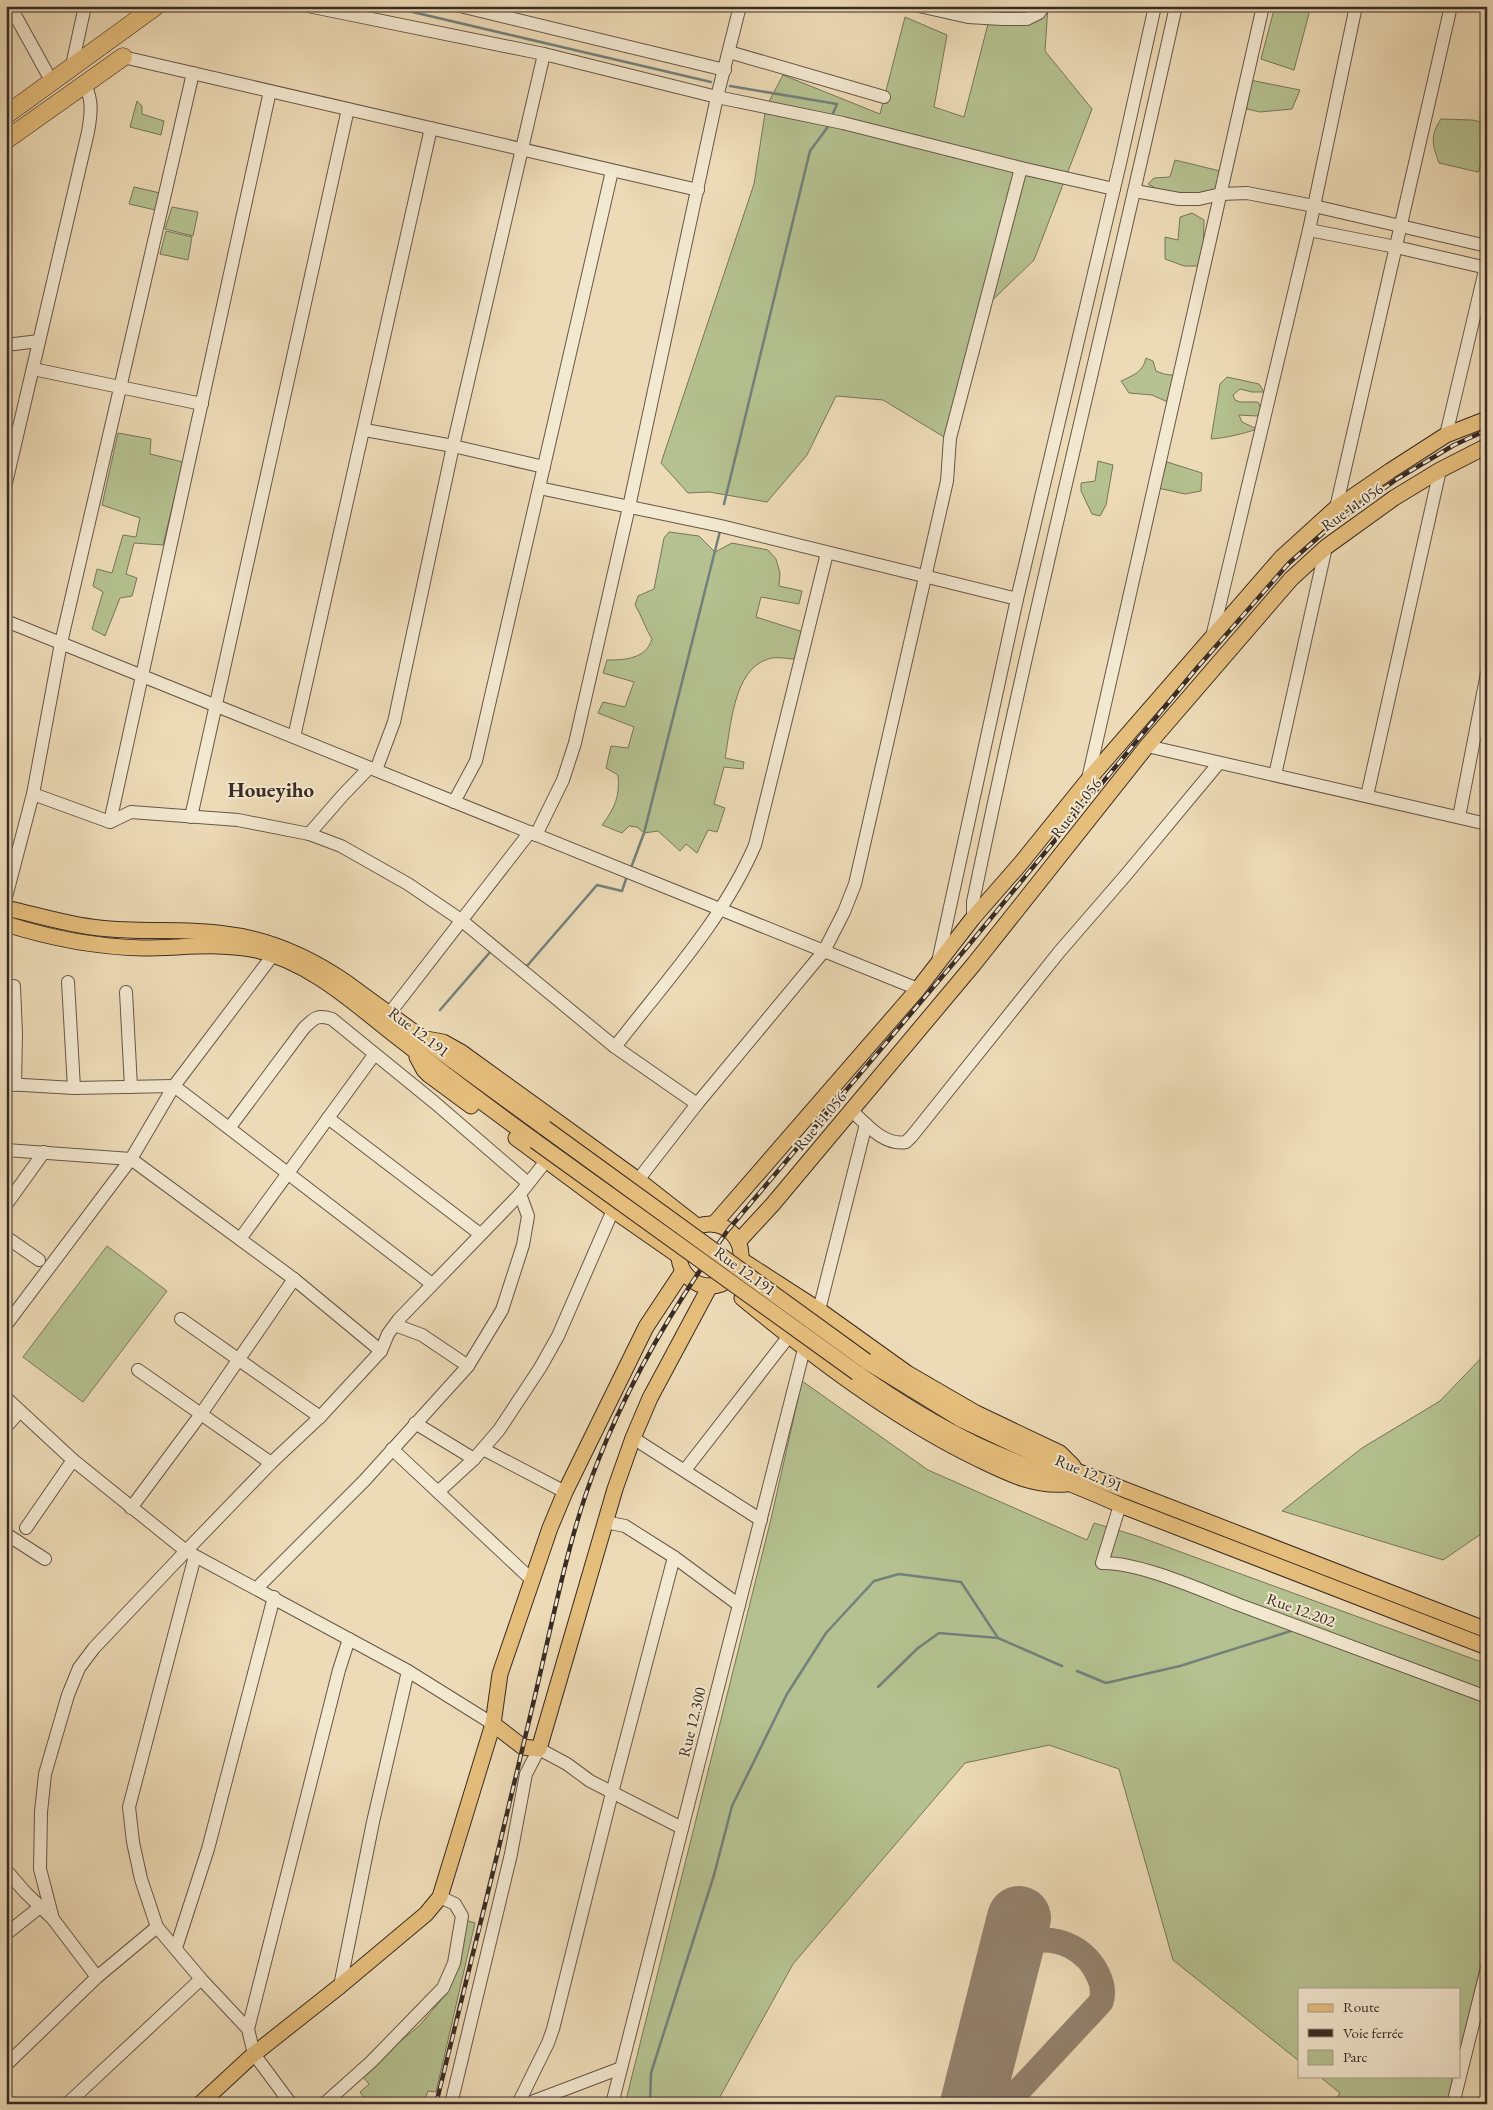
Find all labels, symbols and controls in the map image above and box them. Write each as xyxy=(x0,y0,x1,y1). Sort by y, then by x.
street label: Rue 11.056 xyxy=(1317,478,1388,536)
street label: Rue 11.056 xyxy=(1046,773,1106,843)
district label: Houeyiho xyxy=(228,776,315,803)
street label: Rue 12.191 xyxy=(384,1002,454,1062)
street label: Rue 11.056 xyxy=(789,1087,851,1155)
street label: Rue 12.191 xyxy=(710,1242,780,1300)
street label: Rue 12.191 xyxy=(1052,1449,1126,1497)
street label: Rue 12.202 xyxy=(1264,1588,1338,1632)
street label: Rue 12.300 xyxy=(673,1685,711,1759)
legend xyxy=(1298,1988,1460,2078)
text: Route xyxy=(1343,1997,1380,2016)
text: Voie ferrée xyxy=(1343,2023,1403,2042)
text: Parc xyxy=(1343,2047,1368,2066)

